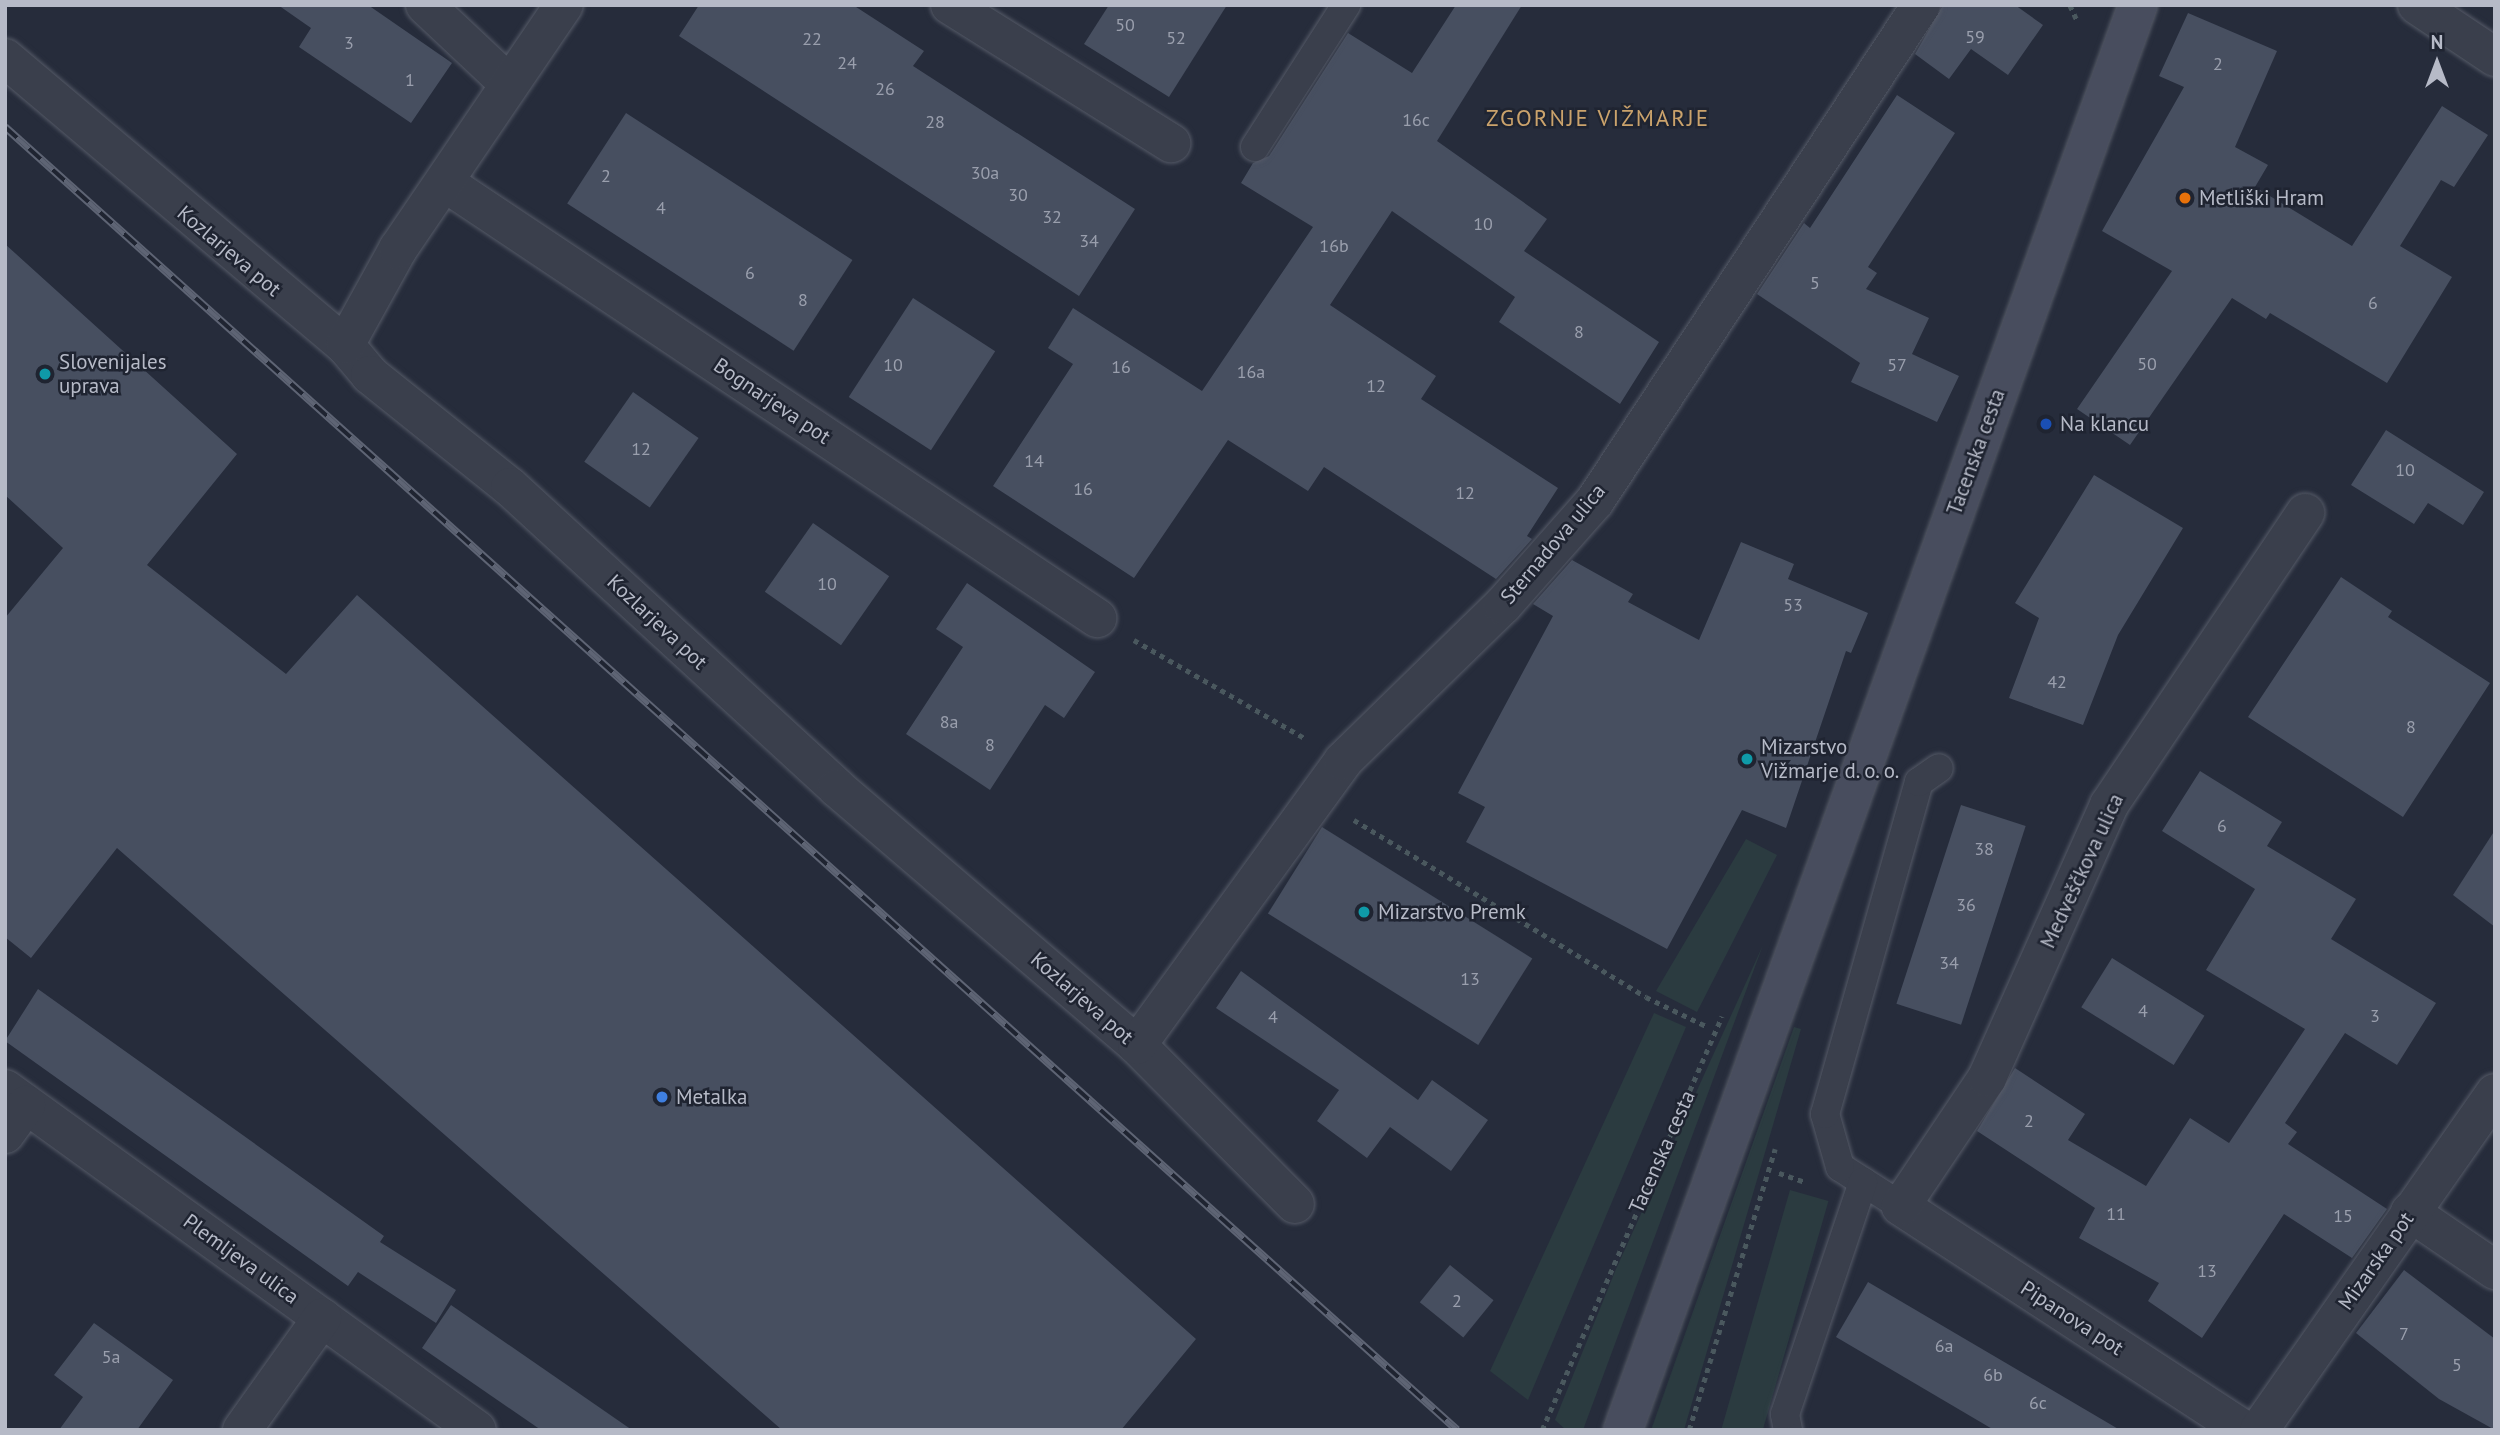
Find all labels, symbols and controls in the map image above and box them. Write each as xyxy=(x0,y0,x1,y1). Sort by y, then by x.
house number: 50 xyxy=(1115,14,1135,36)
house number: 59 xyxy=(1965,26,1985,48)
house number: 52 xyxy=(1166,27,1186,49)
house number: 22 xyxy=(802,28,822,50)
north arrow xyxy=(2402,28,2472,98)
text: N xyxy=(2431,30,2443,54)
house number: 3 xyxy=(344,32,354,54)
house number: 24 xyxy=(837,52,857,74)
house number: 2 xyxy=(2213,53,2223,75)
house number: 1 xyxy=(405,69,415,91)
house number: 26 xyxy=(875,78,895,100)
district label: ZGORNJE VIŽMARJE xyxy=(1488,104,1708,132)
house number: 16c xyxy=(1402,109,1430,131)
house number: 28 xyxy=(925,111,945,133)
house number: 30a xyxy=(971,162,999,184)
house number: 2 xyxy=(601,165,611,187)
house number: 30 xyxy=(1008,184,1028,206)
place label: Metliški Hram xyxy=(2199,185,2324,211)
marker: Metliški Hram xyxy=(2177,190,2193,206)
house number: 4 xyxy=(656,197,666,219)
street label: Kozlarjeva pot xyxy=(172,200,286,302)
house number: 32 xyxy=(1042,206,1062,228)
house number: 10 xyxy=(1473,213,1493,235)
house number: 34 xyxy=(1079,230,1099,252)
house number: 16b xyxy=(1319,235,1349,257)
house number: 6 xyxy=(745,262,755,284)
house number: 5 xyxy=(1810,272,1820,294)
house number: 8 xyxy=(798,289,808,311)
house number: 6 xyxy=(2368,292,2378,314)
house number: 8 xyxy=(1574,321,1584,343)
place label: Slovenijales uprava xyxy=(59,349,167,399)
street label: Bognarjeva pot xyxy=(709,353,835,449)
house number: 50 xyxy=(2137,353,2157,375)
house number: 10 xyxy=(883,354,903,376)
house number: 57 xyxy=(1887,354,1907,376)
house number: 16 xyxy=(1111,356,1131,378)
house number: 16a xyxy=(1237,361,1265,383)
marker: Slovenijales uprava xyxy=(37,366,53,382)
house number: 12 xyxy=(1366,375,1386,397)
street label: Tacenska cesta xyxy=(1942,386,2010,518)
place label: Na klancu xyxy=(2060,411,2149,437)
marker: Na klancu xyxy=(2038,416,2054,432)
house number: 12 xyxy=(631,438,651,460)
house number: 14 xyxy=(1024,450,1044,472)
house number: 10 xyxy=(2395,459,2415,481)
house number: 16 xyxy=(1073,478,1093,500)
street label: Sternadova ulica xyxy=(1495,479,1611,609)
house number: 12 xyxy=(1455,482,1475,504)
street label: Kozlarjeva pot xyxy=(602,569,712,675)
house number: 10 xyxy=(817,573,837,595)
house number: 53 xyxy=(1783,594,1803,616)
house number: 42 xyxy=(2047,671,2067,693)
house number: 8a xyxy=(940,711,958,733)
house number: 8 xyxy=(2406,716,2416,738)
house number: 8 xyxy=(985,734,995,756)
place label: Mizarstvo Vižmarje d. o. o. xyxy=(1761,734,1902,784)
marker: Mizarstvo Vižmarje d. o. o. xyxy=(1739,751,1755,767)
street label: Medveščkova ulica xyxy=(2035,790,2129,952)
house number: 6 xyxy=(2217,815,2227,837)
house number: 38 xyxy=(1974,838,1994,860)
house number: 36 xyxy=(1956,894,1976,916)
place label: Mizarstvo Premk xyxy=(1378,899,1526,925)
marker: Mizarstvo Premk xyxy=(1356,904,1372,920)
street label: Kozlarjeva pot xyxy=(1026,947,1138,1049)
house number: 34 xyxy=(1939,952,1959,974)
house number: 13 xyxy=(1460,968,1480,990)
house number: 4 xyxy=(2138,1000,2148,1022)
house number: 3 xyxy=(2370,1005,2380,1027)
house number: 4 xyxy=(1268,1006,1278,1028)
place label: Metalka xyxy=(676,1084,747,1110)
street label: Tacenska cesta xyxy=(1624,1087,1700,1217)
marker: Metalka xyxy=(654,1089,670,1105)
house number: 2 xyxy=(2024,1110,2034,1132)
house number: 11 xyxy=(2106,1203,2126,1225)
house number: 15 xyxy=(2333,1205,2353,1227)
street label: Mizarska pot xyxy=(2333,1207,2419,1315)
street label: Plemljeva ulica xyxy=(178,1209,304,1309)
house number: 13 xyxy=(2197,1260,2217,1282)
street label: Pipanova pot xyxy=(2016,1275,2128,1361)
house number: 2 xyxy=(1452,1290,1462,1312)
house number: 7 xyxy=(2399,1323,2409,1345)
house number: 6a xyxy=(1935,1335,1953,1357)
house number: 5a xyxy=(102,1346,120,1368)
house number: 5 xyxy=(2452,1354,2462,1376)
house number: 6b xyxy=(1983,1364,2003,1386)
house number: 6c xyxy=(2029,1392,2047,1414)

